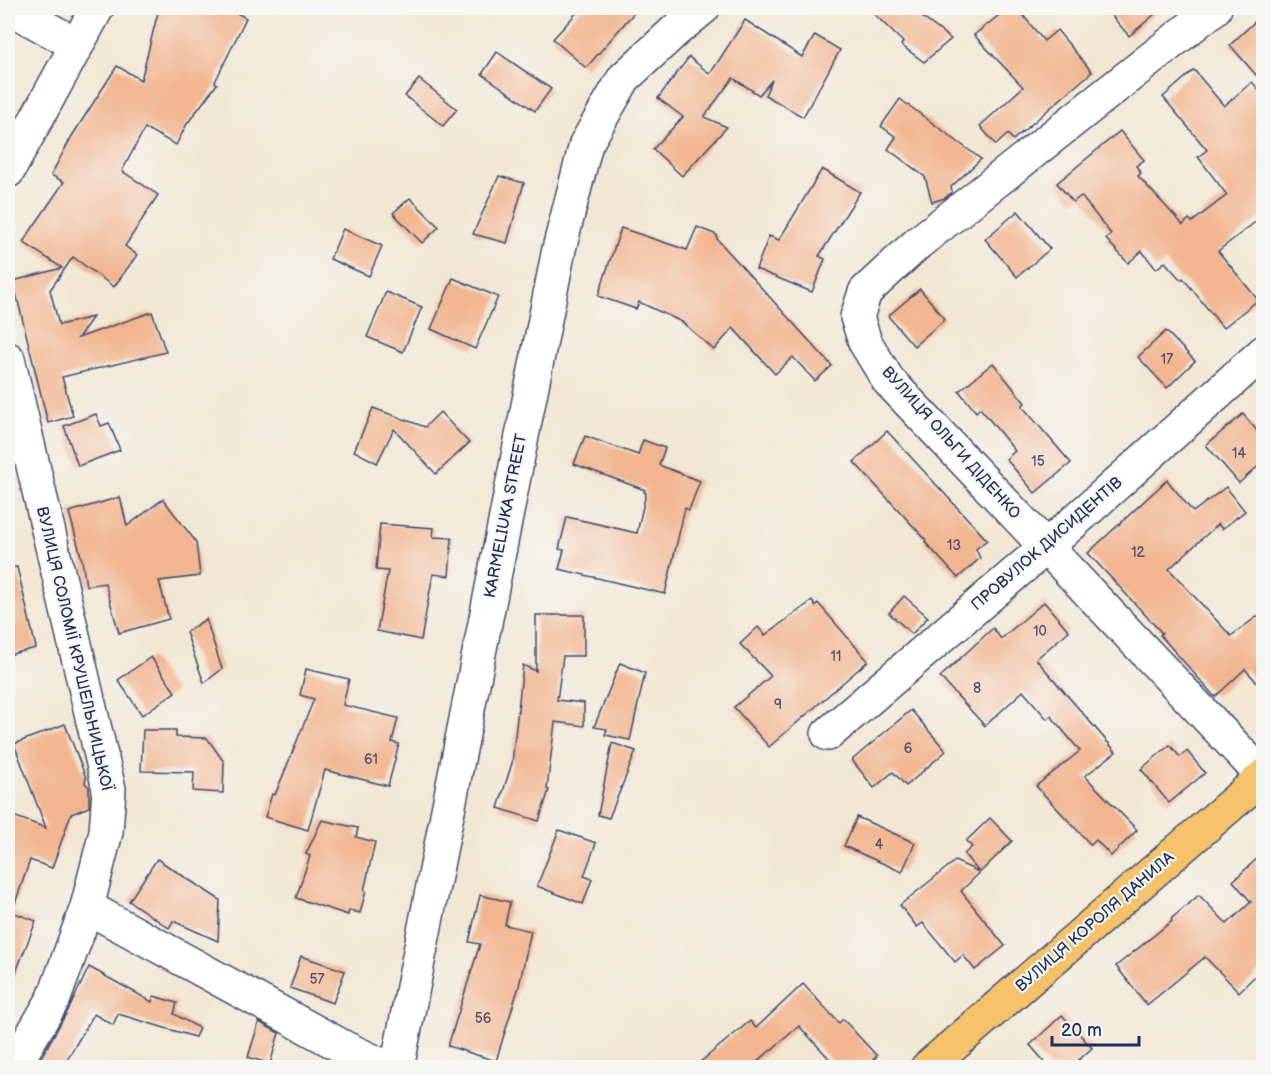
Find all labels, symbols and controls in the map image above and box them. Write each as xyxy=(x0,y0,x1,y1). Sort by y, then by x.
house number: 17 xyxy=(1161,351,1173,368)
street label: ВУЛИЦЯ ОЛЬГИ ДІДЕНКО xyxy=(878,363,1025,523)
street label: KARMELIUKA STREET xyxy=(481,432,531,600)
house number: 14 xyxy=(1232,445,1246,462)
house number: 15 xyxy=(1031,453,1045,470)
street label: ПРОВУЛОК ДИСИДЕНТІВ xyxy=(968,473,1126,615)
street label: ВУЛИЦЯ СОЛОМІЇ КРУШЕЛЬНИЦЬКОЇ xyxy=(32,504,118,793)
house number: 13 xyxy=(947,537,961,554)
house number: 12 xyxy=(1131,544,1146,561)
house number: 10 xyxy=(1033,623,1047,640)
house number: 11 xyxy=(831,648,841,665)
house number: 8 xyxy=(973,680,981,697)
house number: 9 xyxy=(774,696,782,713)
house number: 6 xyxy=(904,740,913,757)
house number: 61 xyxy=(364,751,378,768)
house number: 4 xyxy=(875,836,884,853)
street label: ВУЛИЦЯ КОРОЛЯ ДАНИЛА xyxy=(1012,848,1178,996)
house number: 57 xyxy=(310,971,325,988)
scale bar xyxy=(1052,1009,1139,1047)
house number: 56 xyxy=(475,1010,492,1027)
text: 20 m xyxy=(1061,1020,1102,1041)

